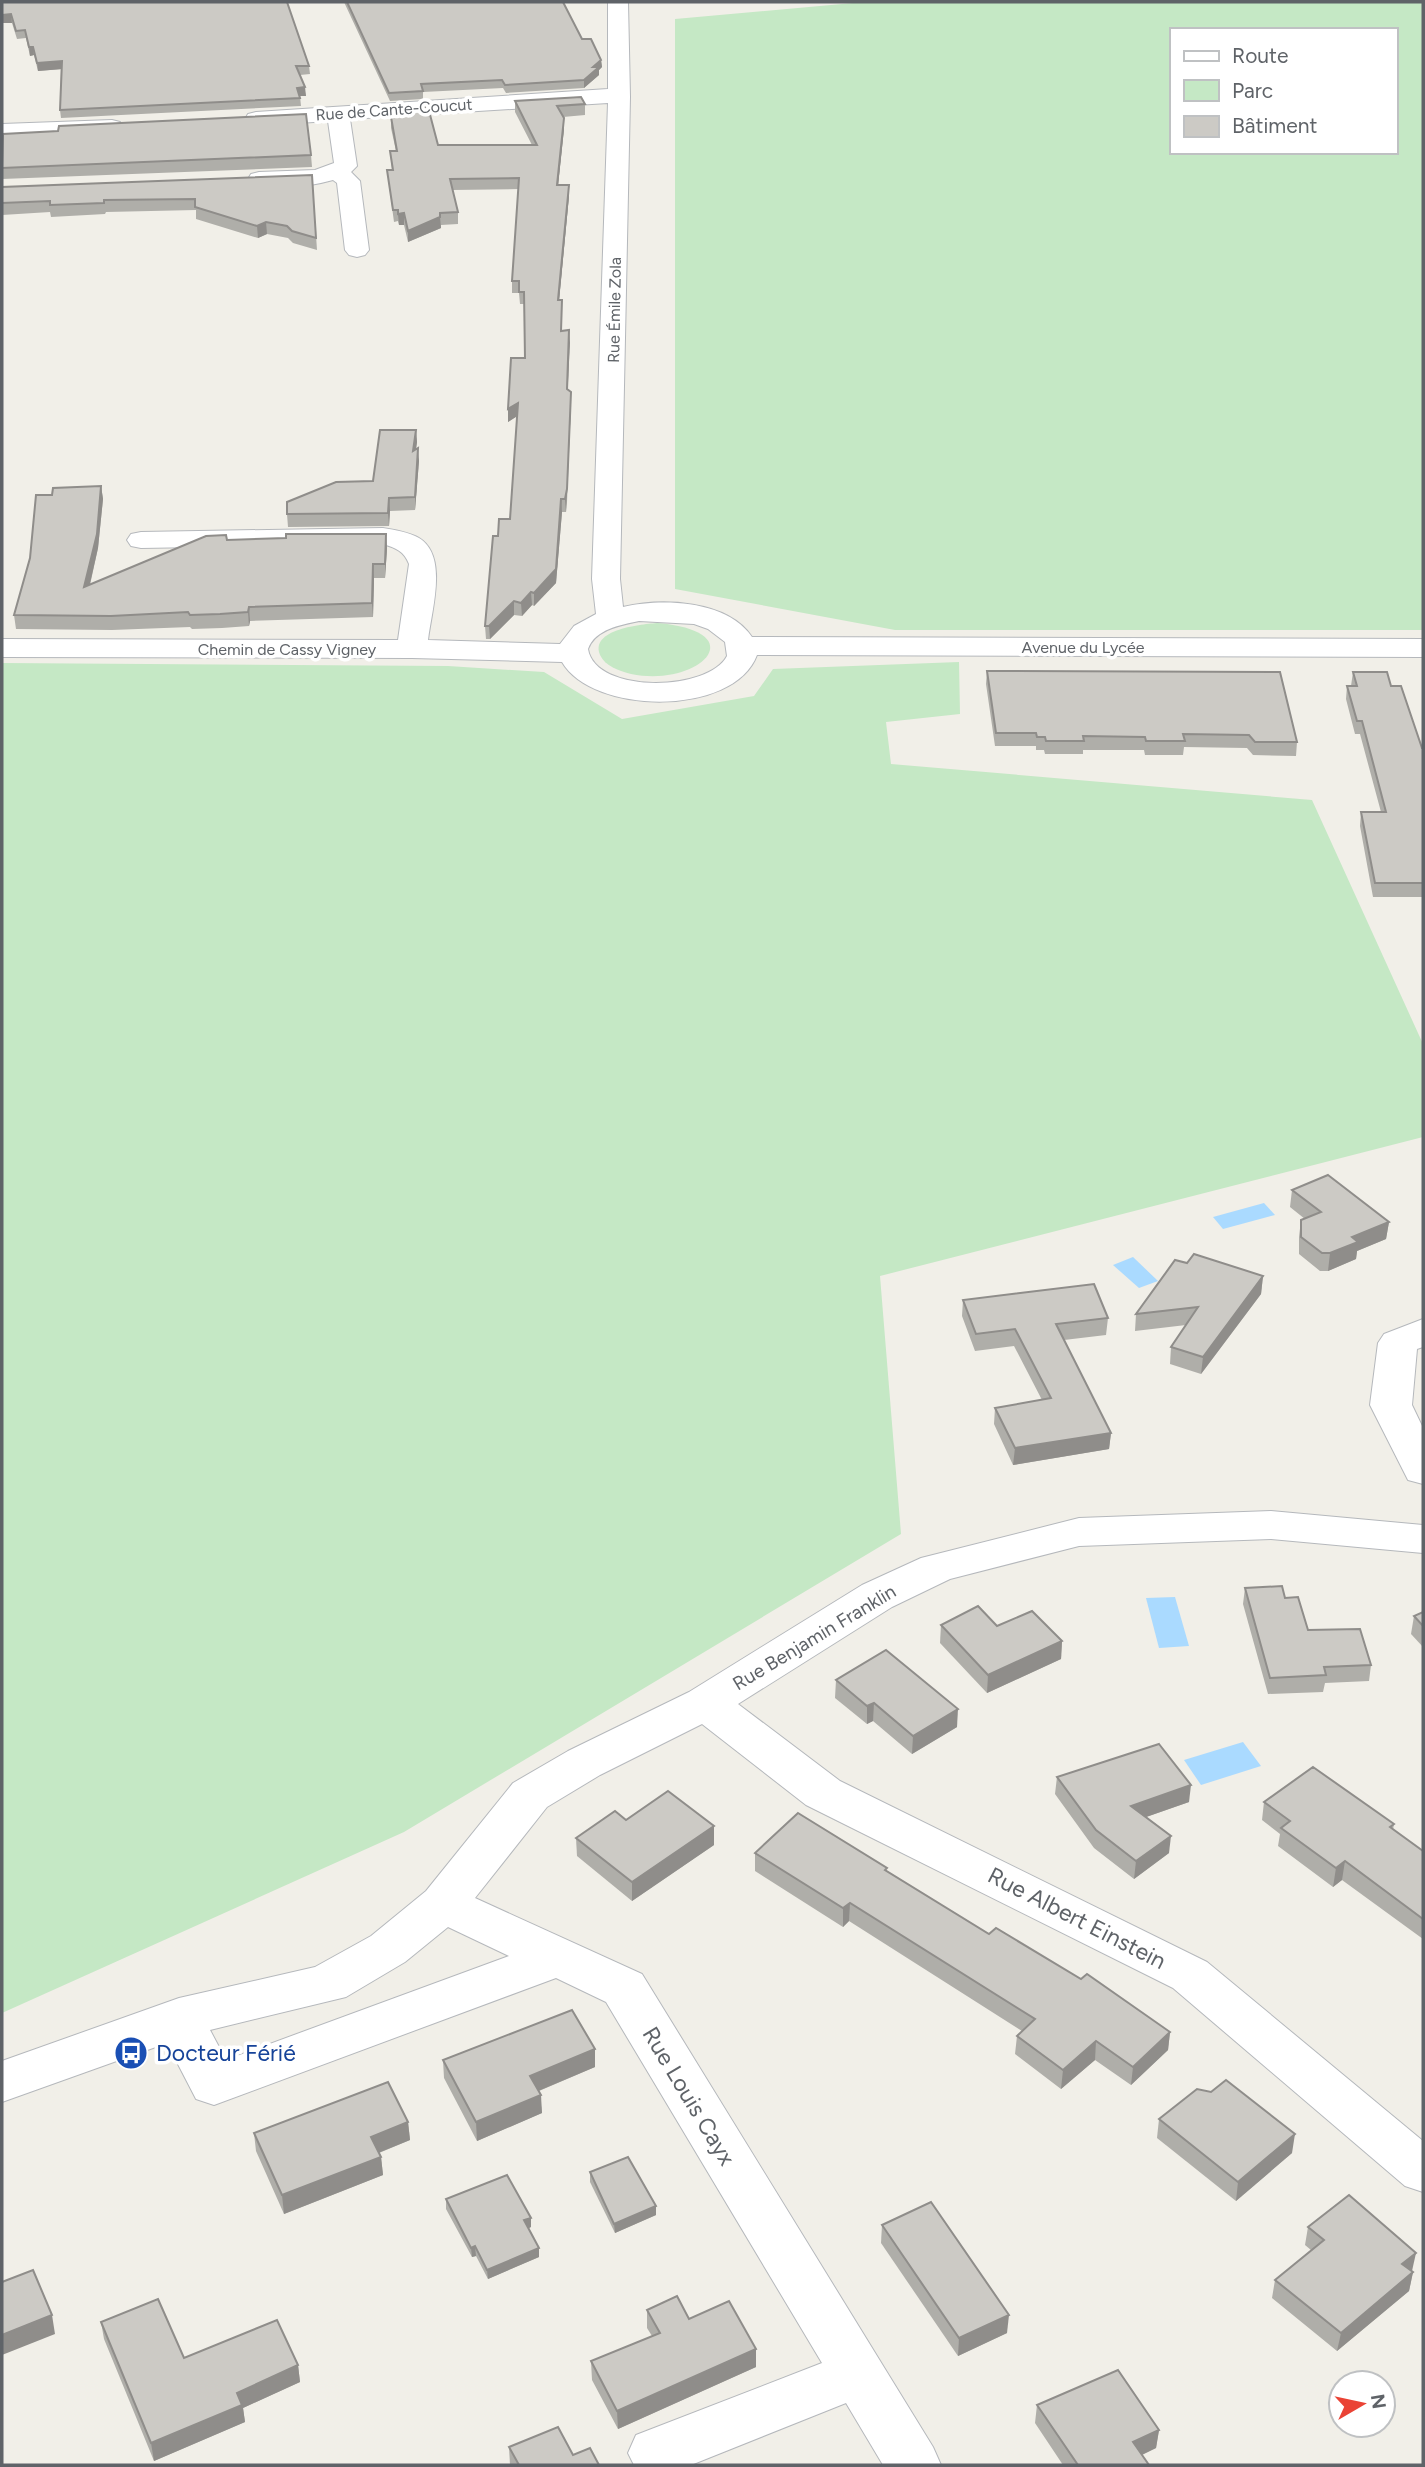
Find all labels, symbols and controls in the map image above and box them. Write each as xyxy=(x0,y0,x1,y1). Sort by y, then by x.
legend xyxy=(1170,28,1397,154)
text: Route xyxy=(1232,43,1288,68)
text: Parc xyxy=(1232,78,1273,103)
street label: Rue de Cante-Coucut xyxy=(315,95,473,124)
text: Bâtiment xyxy=(1232,113,1317,138)
street label: Rue Émile Zola xyxy=(604,257,625,363)
street label: Avenue du Lycée xyxy=(1022,638,1145,657)
street label: Chemin de Cassy Vigney xyxy=(198,640,377,659)
street label: Rue Benjamin Franklin xyxy=(729,1580,900,1695)
street label: Rue Albert Einstein xyxy=(983,1861,1171,1975)
street label: Rue Louis Cayx xyxy=(637,2022,741,2170)
bus stop icon: Docteur Férié xyxy=(112,2034,150,2072)
place label: Docteur Férié xyxy=(156,2039,296,2067)
north arrow xyxy=(1327,2369,1397,2439)
text: N xyxy=(1366,2392,1391,2410)

